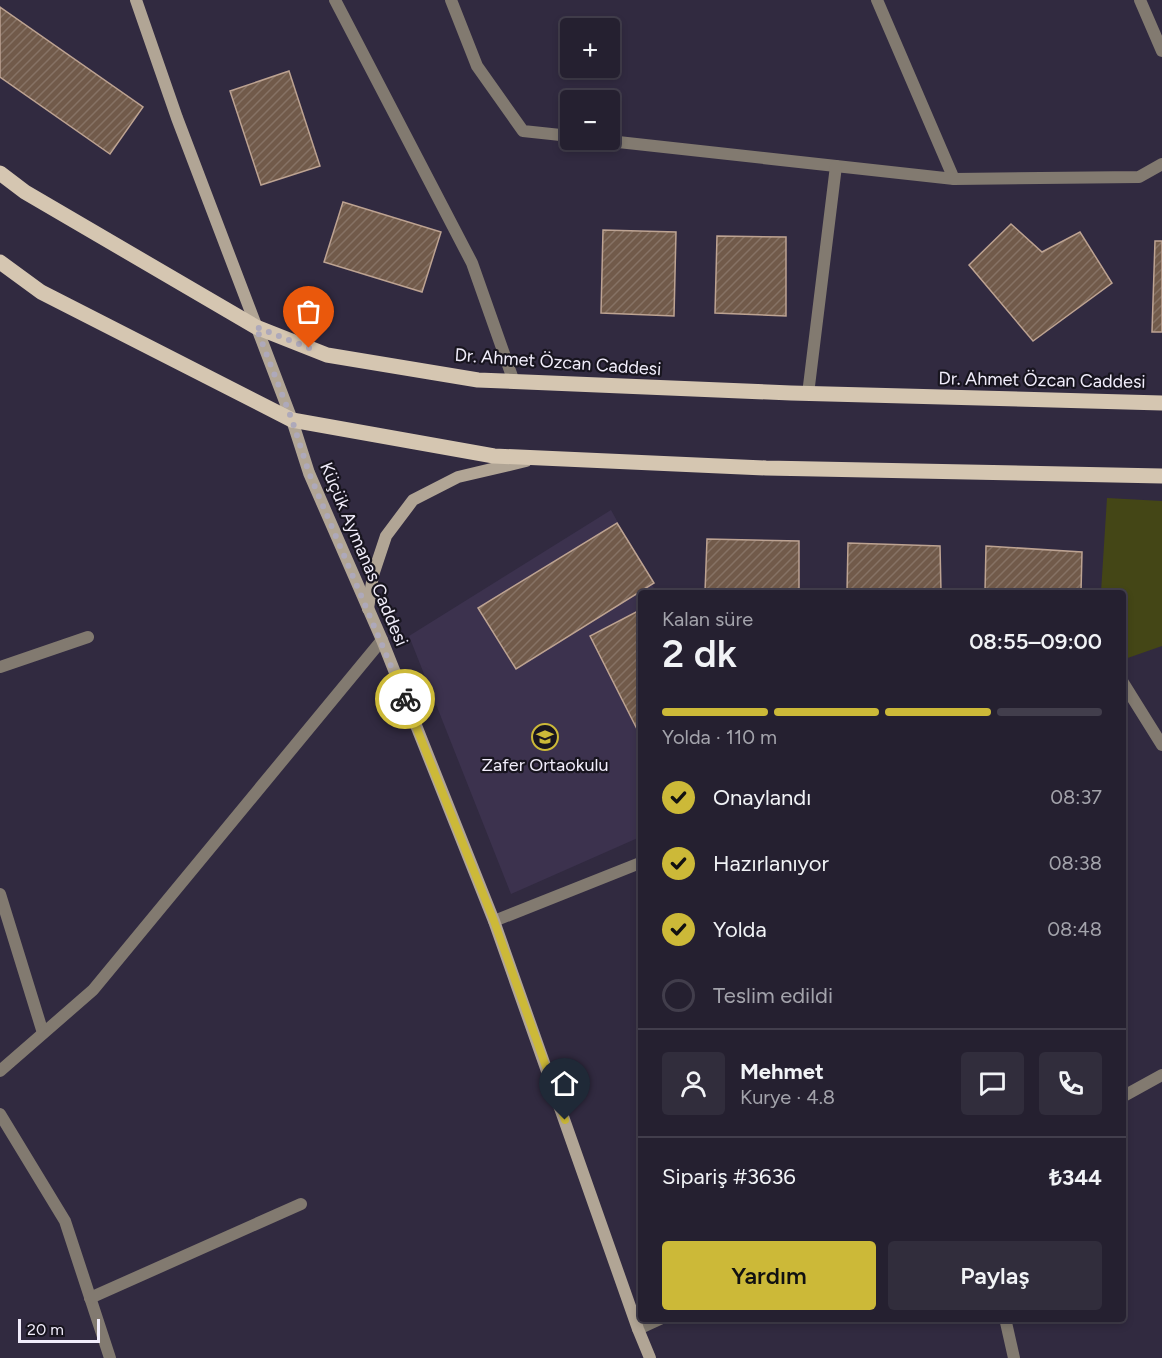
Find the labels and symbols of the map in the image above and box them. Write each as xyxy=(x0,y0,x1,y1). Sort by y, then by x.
pin xyxy=(283,286,334,348)
street label: Dr. Ahmet Özcan Caddesi xyxy=(454,344,662,380)
street label: Dr. Ahmet Özcan Caddesi xyxy=(938,367,1146,393)
street label: Küçük Aymanas Caddesi xyxy=(315,459,413,649)
courier xyxy=(375,669,435,729)
school or university icon: Zafer Ortaokulu xyxy=(530,722,560,752)
place label: Zafer Ortaokulu xyxy=(482,754,608,776)
pin xyxy=(539,1058,590,1120)
scale bar xyxy=(18,1316,100,1344)

